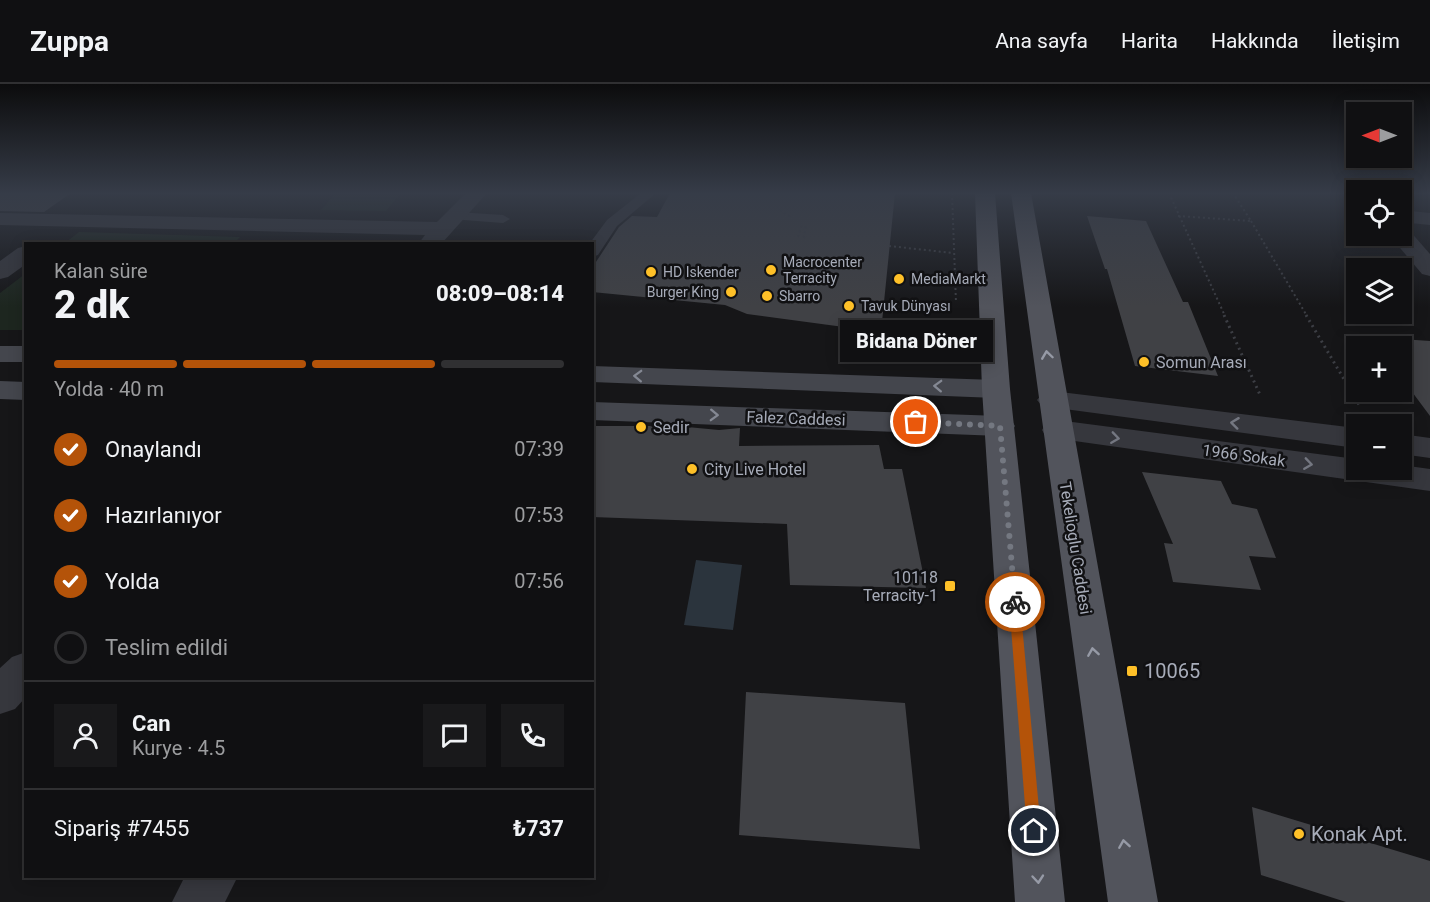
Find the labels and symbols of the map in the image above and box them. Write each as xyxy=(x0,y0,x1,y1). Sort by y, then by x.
north arrow xyxy=(1346,102,1412,168)
place label: Macrocenter Terracity xyxy=(783,254,862,286)
marker: Macrocenter Terracity xyxy=(764,263,778,277)
place label: HD Iskender xyxy=(663,264,739,280)
marker: HD Iskender xyxy=(644,265,658,279)
place label: MediaMarkt xyxy=(911,271,986,287)
marker: MediaMarkt xyxy=(892,272,906,286)
place label: Burger King xyxy=(647,284,719,300)
marker: Burger King xyxy=(724,285,738,299)
place label: Sbarro xyxy=(779,288,820,304)
marker: Sbarro xyxy=(760,289,774,303)
place label: Tavuk Dünyası xyxy=(861,298,951,314)
marker: Tavuk Dünyası xyxy=(842,299,856,313)
callout: Bidana Döner xyxy=(840,320,992,362)
one-way arrow xyxy=(1041,351,1053,360)
place label: Somun Arası xyxy=(1156,353,1247,372)
marker: Somun Arası xyxy=(1137,355,1151,369)
one-way arrow xyxy=(634,369,643,382)
one-way arrow xyxy=(933,380,942,393)
pin xyxy=(890,396,941,447)
street label: Falez Caddesi xyxy=(746,407,846,430)
one-way arrow xyxy=(709,409,718,422)
place label: Sedir xyxy=(653,418,690,437)
one-way arrow xyxy=(1231,418,1240,430)
marker: Sedir xyxy=(634,420,648,434)
one-way arrow xyxy=(1111,431,1120,444)
street label: 1966 Sokak xyxy=(1201,440,1287,471)
one-way arrow xyxy=(1304,457,1313,469)
place label: City Live Hotel xyxy=(704,460,806,479)
marker: City Live Hotel xyxy=(685,462,699,476)
street label: Tekelioglu Caddesi xyxy=(1056,480,1095,616)
place label: 10118 Terracity-1 xyxy=(863,568,938,605)
courier xyxy=(985,572,1045,632)
marker: 10118 Terracity-1 xyxy=(943,579,957,593)
one-way arrow xyxy=(1087,647,1099,656)
place label: 10065 xyxy=(1144,659,1200,683)
marker: 10065 xyxy=(1125,664,1139,678)
pin xyxy=(1008,805,1059,856)
place label: Konak Apt. xyxy=(1311,822,1408,846)
marker: Konak Apt. xyxy=(1292,827,1306,841)
one-way arrow xyxy=(1118,840,1130,849)
one-way arrow xyxy=(1031,875,1044,884)

